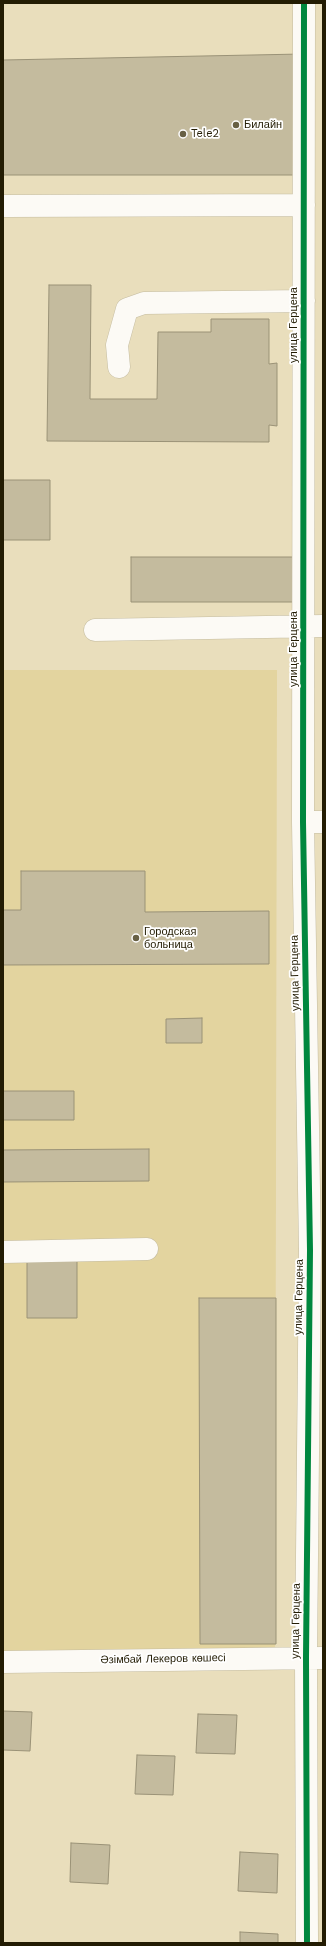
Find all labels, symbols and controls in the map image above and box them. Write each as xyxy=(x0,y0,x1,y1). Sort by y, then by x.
place label: Билайн xyxy=(244,118,282,132)
marker: Билайн xyxy=(231,120,241,130)
place label: Tele2 xyxy=(191,127,219,141)
marker: Tele2 xyxy=(178,129,188,139)
street label: улица Герцена xyxy=(287,287,301,363)
street label: улица Герцена xyxy=(287,611,301,687)
place label: Городская больница xyxy=(144,925,196,951)
marker: Городская больница xyxy=(131,933,141,943)
street label: улица Герцена xyxy=(288,935,302,1011)
street label: улица Герцена xyxy=(292,1259,306,1335)
street label: улица Герцена xyxy=(289,1583,303,1659)
street label: Әзімбай Лекеров көшесі xyxy=(100,1651,226,1667)

